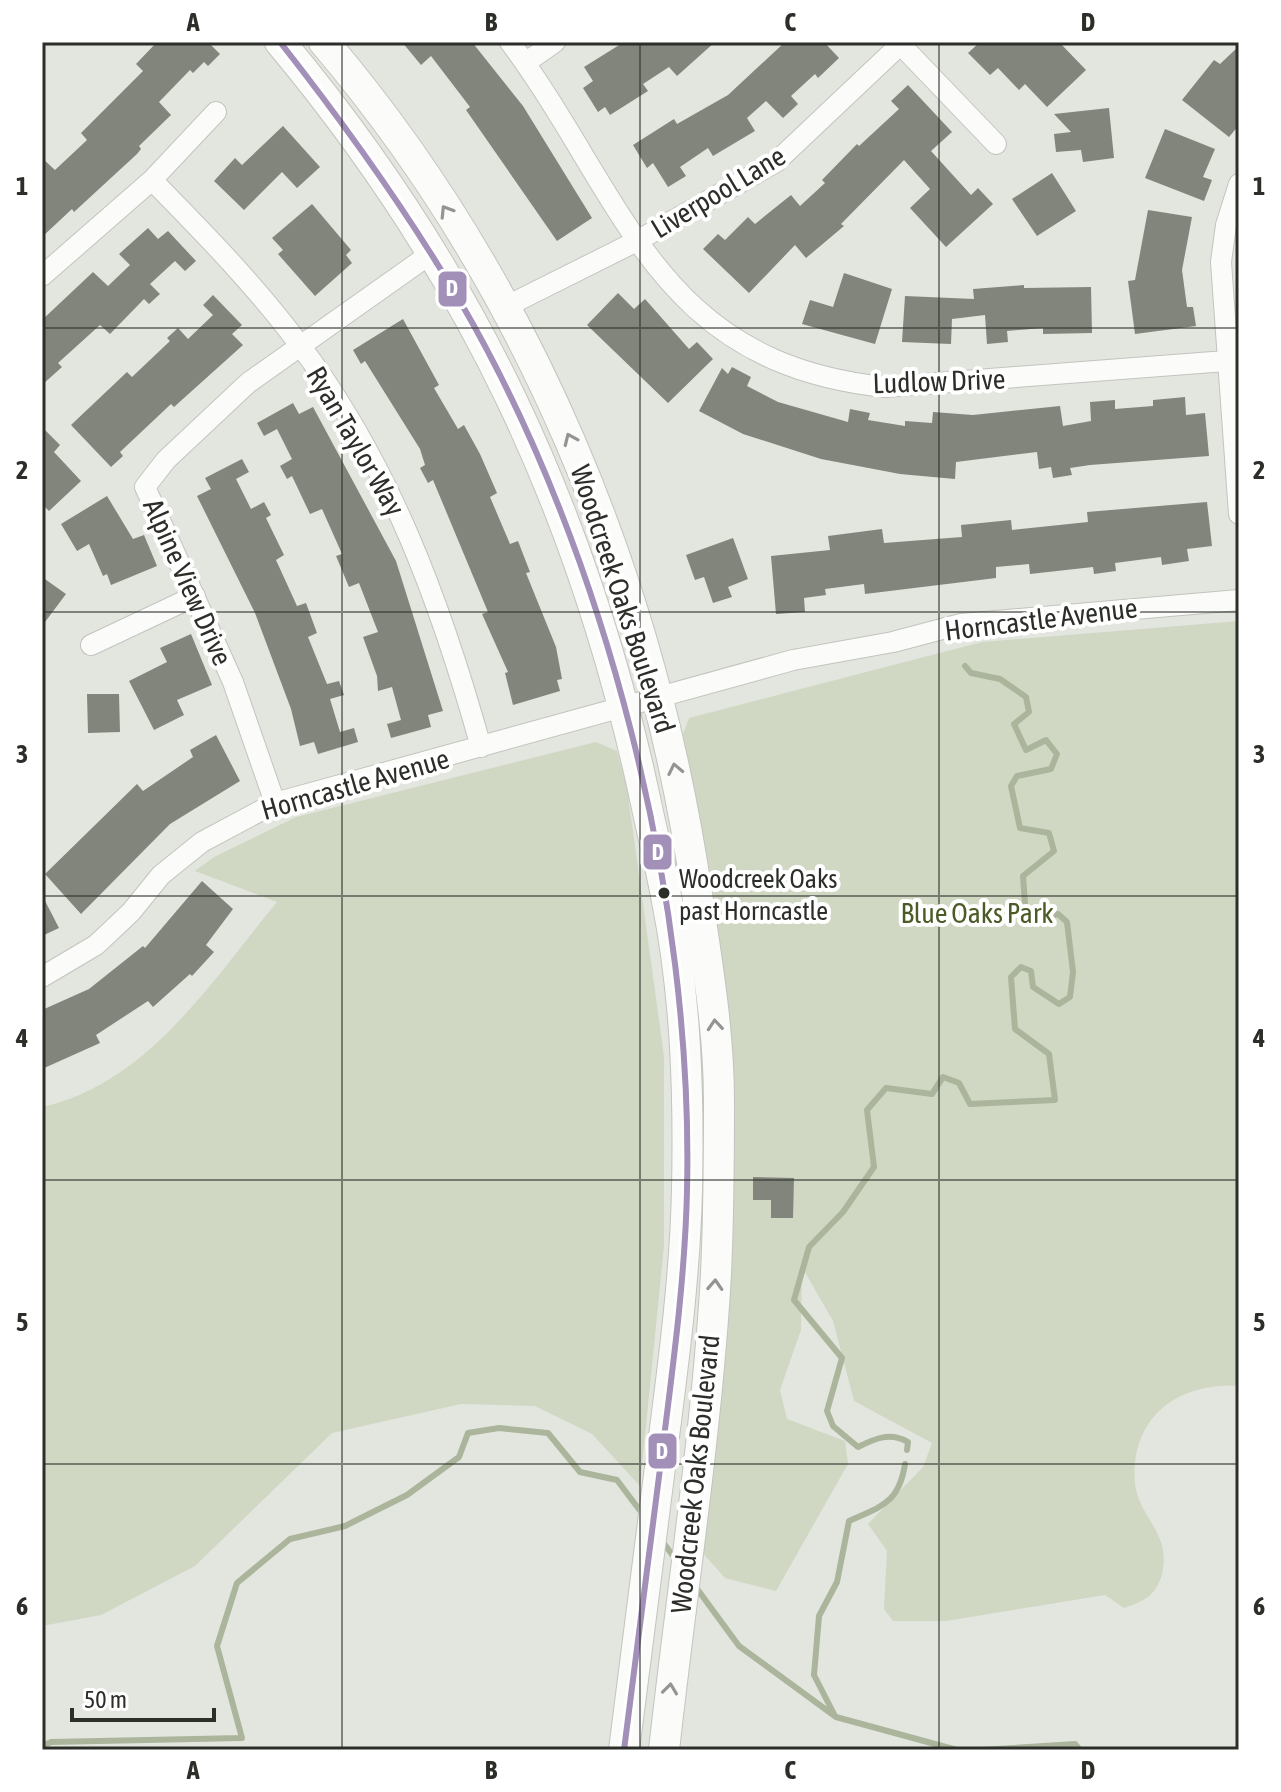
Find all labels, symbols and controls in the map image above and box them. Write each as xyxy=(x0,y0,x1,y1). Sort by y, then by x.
text: A xyxy=(186,7,200,37)
text: B xyxy=(485,7,498,37)
text: C xyxy=(784,7,796,37)
text: D xyxy=(1081,7,1095,37)
street label: Liverpool Lane xyxy=(645,140,791,244)
text: 1 xyxy=(16,171,28,201)
text: 1 xyxy=(1253,171,1265,201)
one-way arrow xyxy=(441,205,456,219)
line badge: D xyxy=(437,270,468,308)
text: D xyxy=(446,275,458,301)
street label: Ryan Taylor Way xyxy=(300,361,412,521)
street label: Ludlow Drive xyxy=(872,363,1006,399)
one-way arrow xyxy=(564,432,580,447)
text: 2 xyxy=(16,455,28,485)
text: 2 xyxy=(1253,455,1265,485)
street label: Woodcreek Oaks Boulevard xyxy=(565,461,681,737)
street label: Alpine View Drive xyxy=(137,494,239,670)
street label: Horncastle Avenue xyxy=(943,591,1139,647)
text: 3 xyxy=(16,739,28,769)
text: 3 xyxy=(1253,739,1265,769)
street label: Horncastle Avenue xyxy=(257,742,453,826)
one-way arrow xyxy=(667,762,684,776)
line badge: D xyxy=(642,833,673,871)
text: D xyxy=(652,839,664,865)
place label: Woodcreek Oaks past Horncastle xyxy=(679,864,838,926)
marker: Woodcreek Oaks past Horncastle xyxy=(656,885,672,901)
park label: Blue Oaks Park xyxy=(901,897,1053,929)
one-way arrow xyxy=(707,1018,724,1031)
text: 4 xyxy=(15,1023,28,1053)
text: 4 xyxy=(1252,1023,1265,1053)
one-way arrow xyxy=(706,1278,723,1291)
text: 5 xyxy=(16,1307,28,1337)
text: 5 xyxy=(1253,1307,1265,1337)
street label: Woodcreek Oaks Boulevard xyxy=(664,1333,726,1615)
line badge: D xyxy=(647,1432,678,1470)
text: D xyxy=(656,1438,668,1464)
text: 6 xyxy=(16,1591,28,1621)
text: 6 xyxy=(1253,1591,1265,1621)
scale bar xyxy=(72,1672,214,1722)
one-way arrow xyxy=(662,1682,679,1695)
text: 50 m xyxy=(84,1686,127,1713)
text: A xyxy=(186,1755,200,1785)
text: B xyxy=(485,1755,498,1785)
text: C xyxy=(784,1755,796,1785)
text: D xyxy=(1081,1755,1095,1785)

